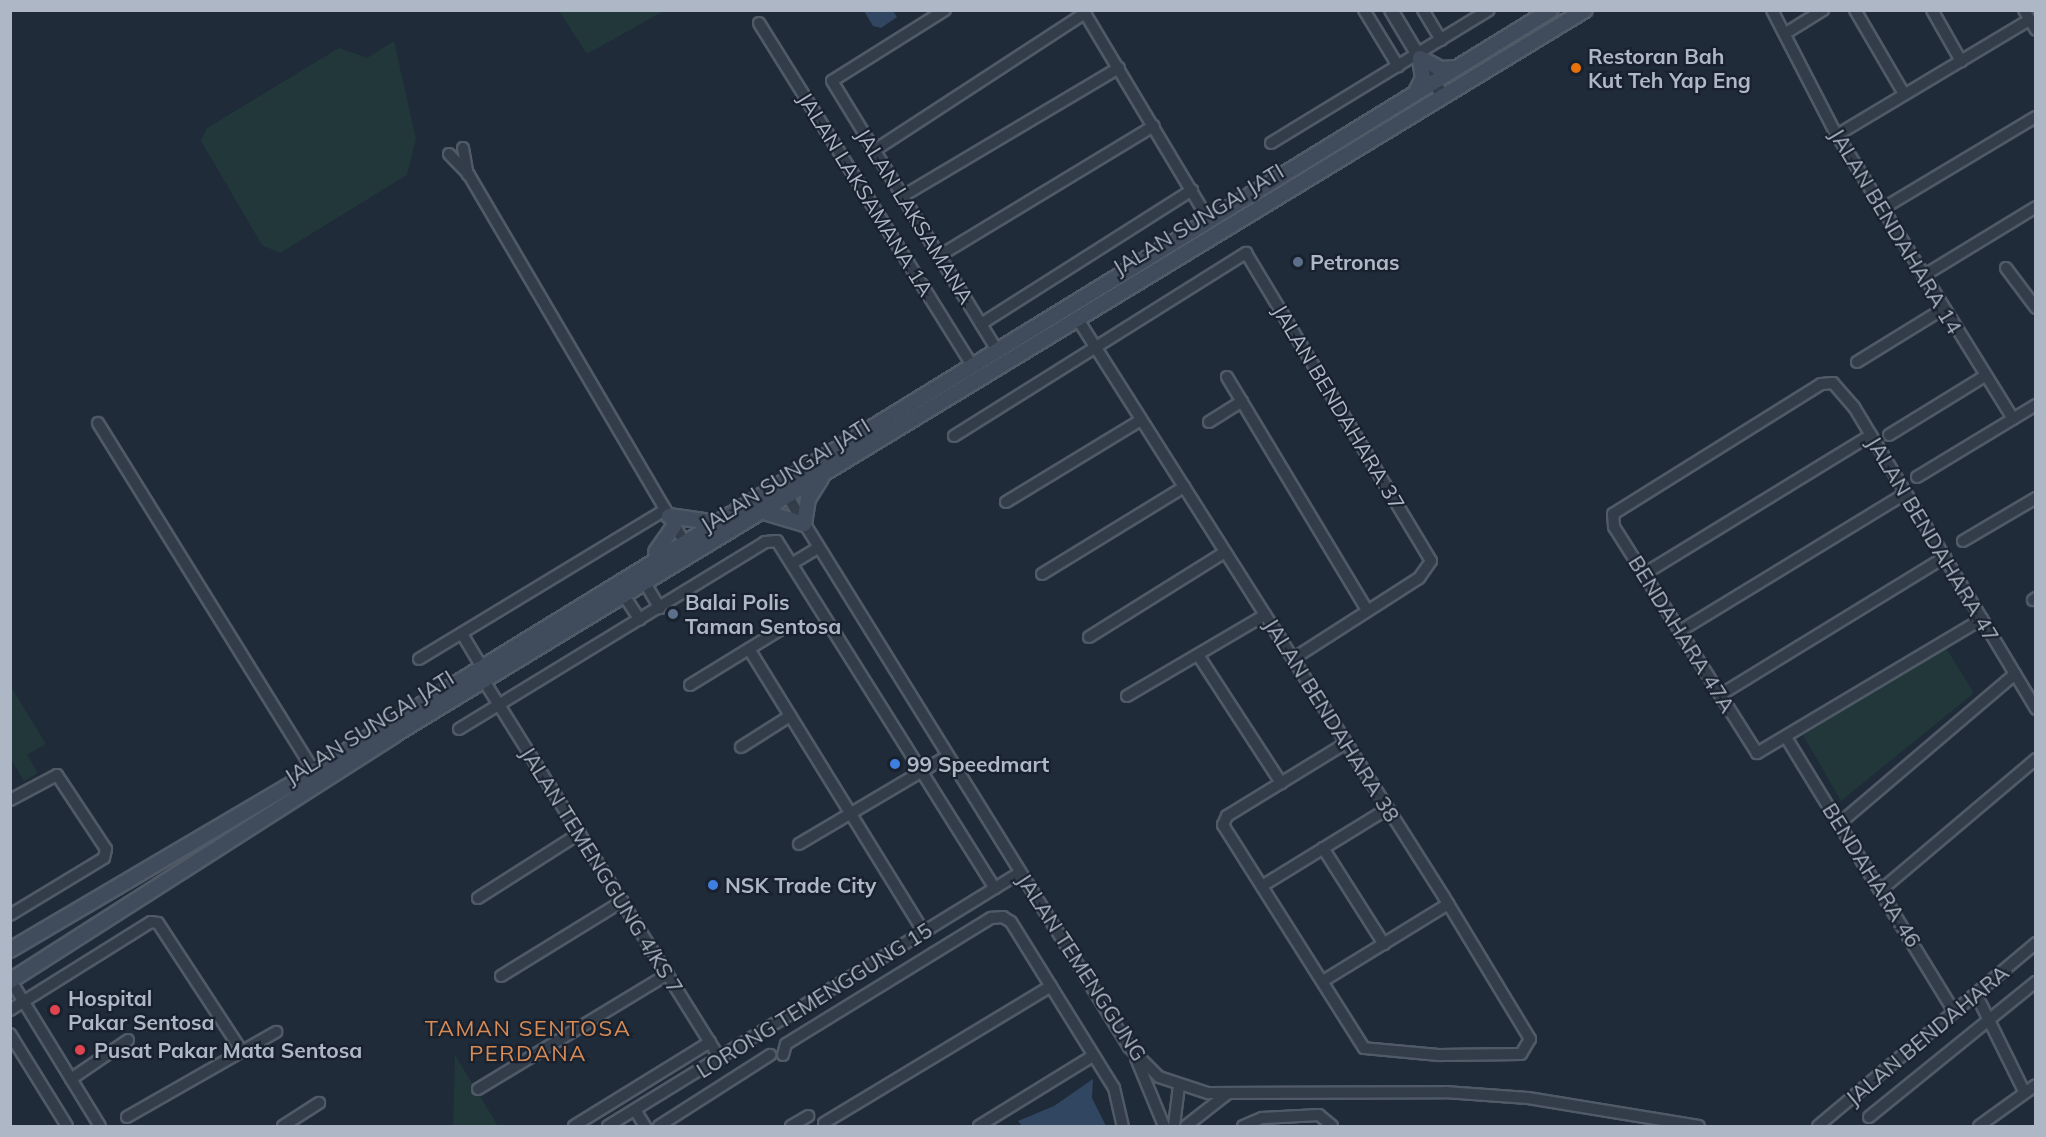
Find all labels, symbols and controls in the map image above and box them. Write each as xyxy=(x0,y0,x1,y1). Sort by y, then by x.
place label: Restoran Bah Kut Teh Yap Eng xyxy=(1588,43,1751,93)
marker: Restoran Bah Kut Teh Yap Eng xyxy=(1569,61,1583,75)
street label: JALAN LAKSAMANA 1A xyxy=(793,87,939,301)
street label: JALAN LAKSAMANA xyxy=(851,124,979,308)
street label: JALAN BENDAHARA 14 xyxy=(1825,124,1967,338)
street label: JALAN SUNGAI JATI xyxy=(1108,158,1288,280)
place label: Petronas xyxy=(1310,249,1400,275)
marker: Petronas xyxy=(1291,255,1305,269)
street label: JALAN BENDAHARA 37 xyxy=(1268,300,1410,514)
street label: JALAN SUNGAI JATI xyxy=(696,413,874,537)
street label: JALAN BENDAHARA 47 xyxy=(1862,432,2004,646)
street label: BENDAHARA 47A xyxy=(1623,551,1741,717)
place label: Balai Polis Taman Sentosa xyxy=(685,589,841,639)
marker: Balai Polis Taman Sentosa xyxy=(666,607,680,621)
street label: JALAN BENDAHARA 38 xyxy=(1259,614,1405,826)
street label: JALAN SUNGAI JATI xyxy=(280,665,458,789)
street label: JALAN TEMENGGUNG 4/KS 7 xyxy=(516,742,688,998)
place label: 99 Speedmart xyxy=(907,751,1049,777)
marker: 99 Speedmart xyxy=(888,757,902,771)
street label: BENDAHARA 46 xyxy=(1818,798,1926,952)
street label: JALAN TEMENGGUNG xyxy=(1012,869,1152,1065)
place label: NSK Trade City xyxy=(725,872,876,898)
marker: NSK Trade City xyxy=(706,878,720,892)
street label: LORONG TEMENGGUNG 15 xyxy=(692,917,936,1083)
street label: JALAN BENDAHARA xyxy=(1841,960,2013,1110)
place label: Hospital Pakar Sentosa xyxy=(68,985,215,1035)
marker: Hospital Pakar Sentosa xyxy=(46,1001,64,1019)
district label: TAMAN SENTOSA PERDANA xyxy=(425,1015,631,1066)
place label: Pusat Pakar Mata Sentosa xyxy=(94,1037,362,1063)
marker: Pusat Pakar Mata Sentosa xyxy=(71,1041,89,1059)

